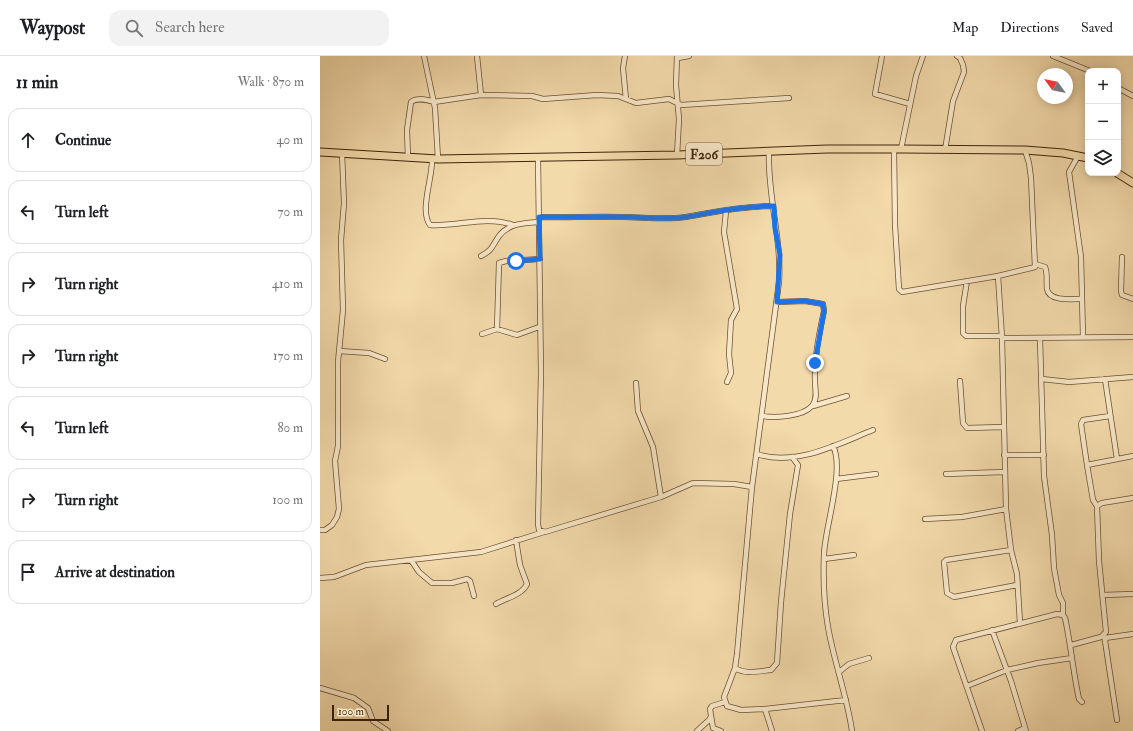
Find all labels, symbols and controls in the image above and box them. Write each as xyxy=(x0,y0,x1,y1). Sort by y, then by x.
search box xyxy=(109,10,389,46)
text: Waypost xyxy=(20,16,85,40)
icon: search xyxy=(123,17,145,39)
text: Search here xyxy=(155,18,224,37)
text: Map xyxy=(952,19,978,36)
text: Directions xyxy=(1000,19,1059,36)
text: Saved xyxy=(1081,19,1113,36)
north arrow xyxy=(1037,68,1073,104)
map controls xyxy=(1085,68,1121,176)
button: + xyxy=(1085,68,1121,104)
text: 11 min xyxy=(16,72,58,93)
text: Walk · 870 m xyxy=(237,74,304,90)
button: − xyxy=(1085,104,1121,140)
icon: ahead xyxy=(17,129,39,151)
text: Continue xyxy=(55,131,111,150)
text: 40 m xyxy=(277,132,303,148)
button: layers xyxy=(1085,140,1121,176)
road number: F206 xyxy=(686,143,722,165)
icon: left xyxy=(17,201,39,223)
text: Turn left xyxy=(55,203,109,222)
text: 70 m xyxy=(278,204,303,220)
route start xyxy=(507,252,525,270)
icon: right xyxy=(17,273,39,295)
text: Turn right xyxy=(55,275,118,294)
text: 410 m xyxy=(272,276,303,292)
icon: right xyxy=(17,345,39,367)
text: Turn right xyxy=(55,347,118,366)
text: 170 m xyxy=(273,348,303,364)
route end xyxy=(806,354,824,372)
icon: left xyxy=(17,417,39,439)
text: Turn left xyxy=(55,419,109,438)
text: 80 m xyxy=(277,420,303,436)
icon: right xyxy=(17,489,39,511)
text: Turn right xyxy=(55,491,118,510)
text: 100 m xyxy=(272,492,303,508)
icon: arrive xyxy=(17,561,39,583)
text: Arrive at destination xyxy=(55,563,175,582)
scale bar xyxy=(332,703,389,722)
text: 100 m xyxy=(338,705,364,718)

